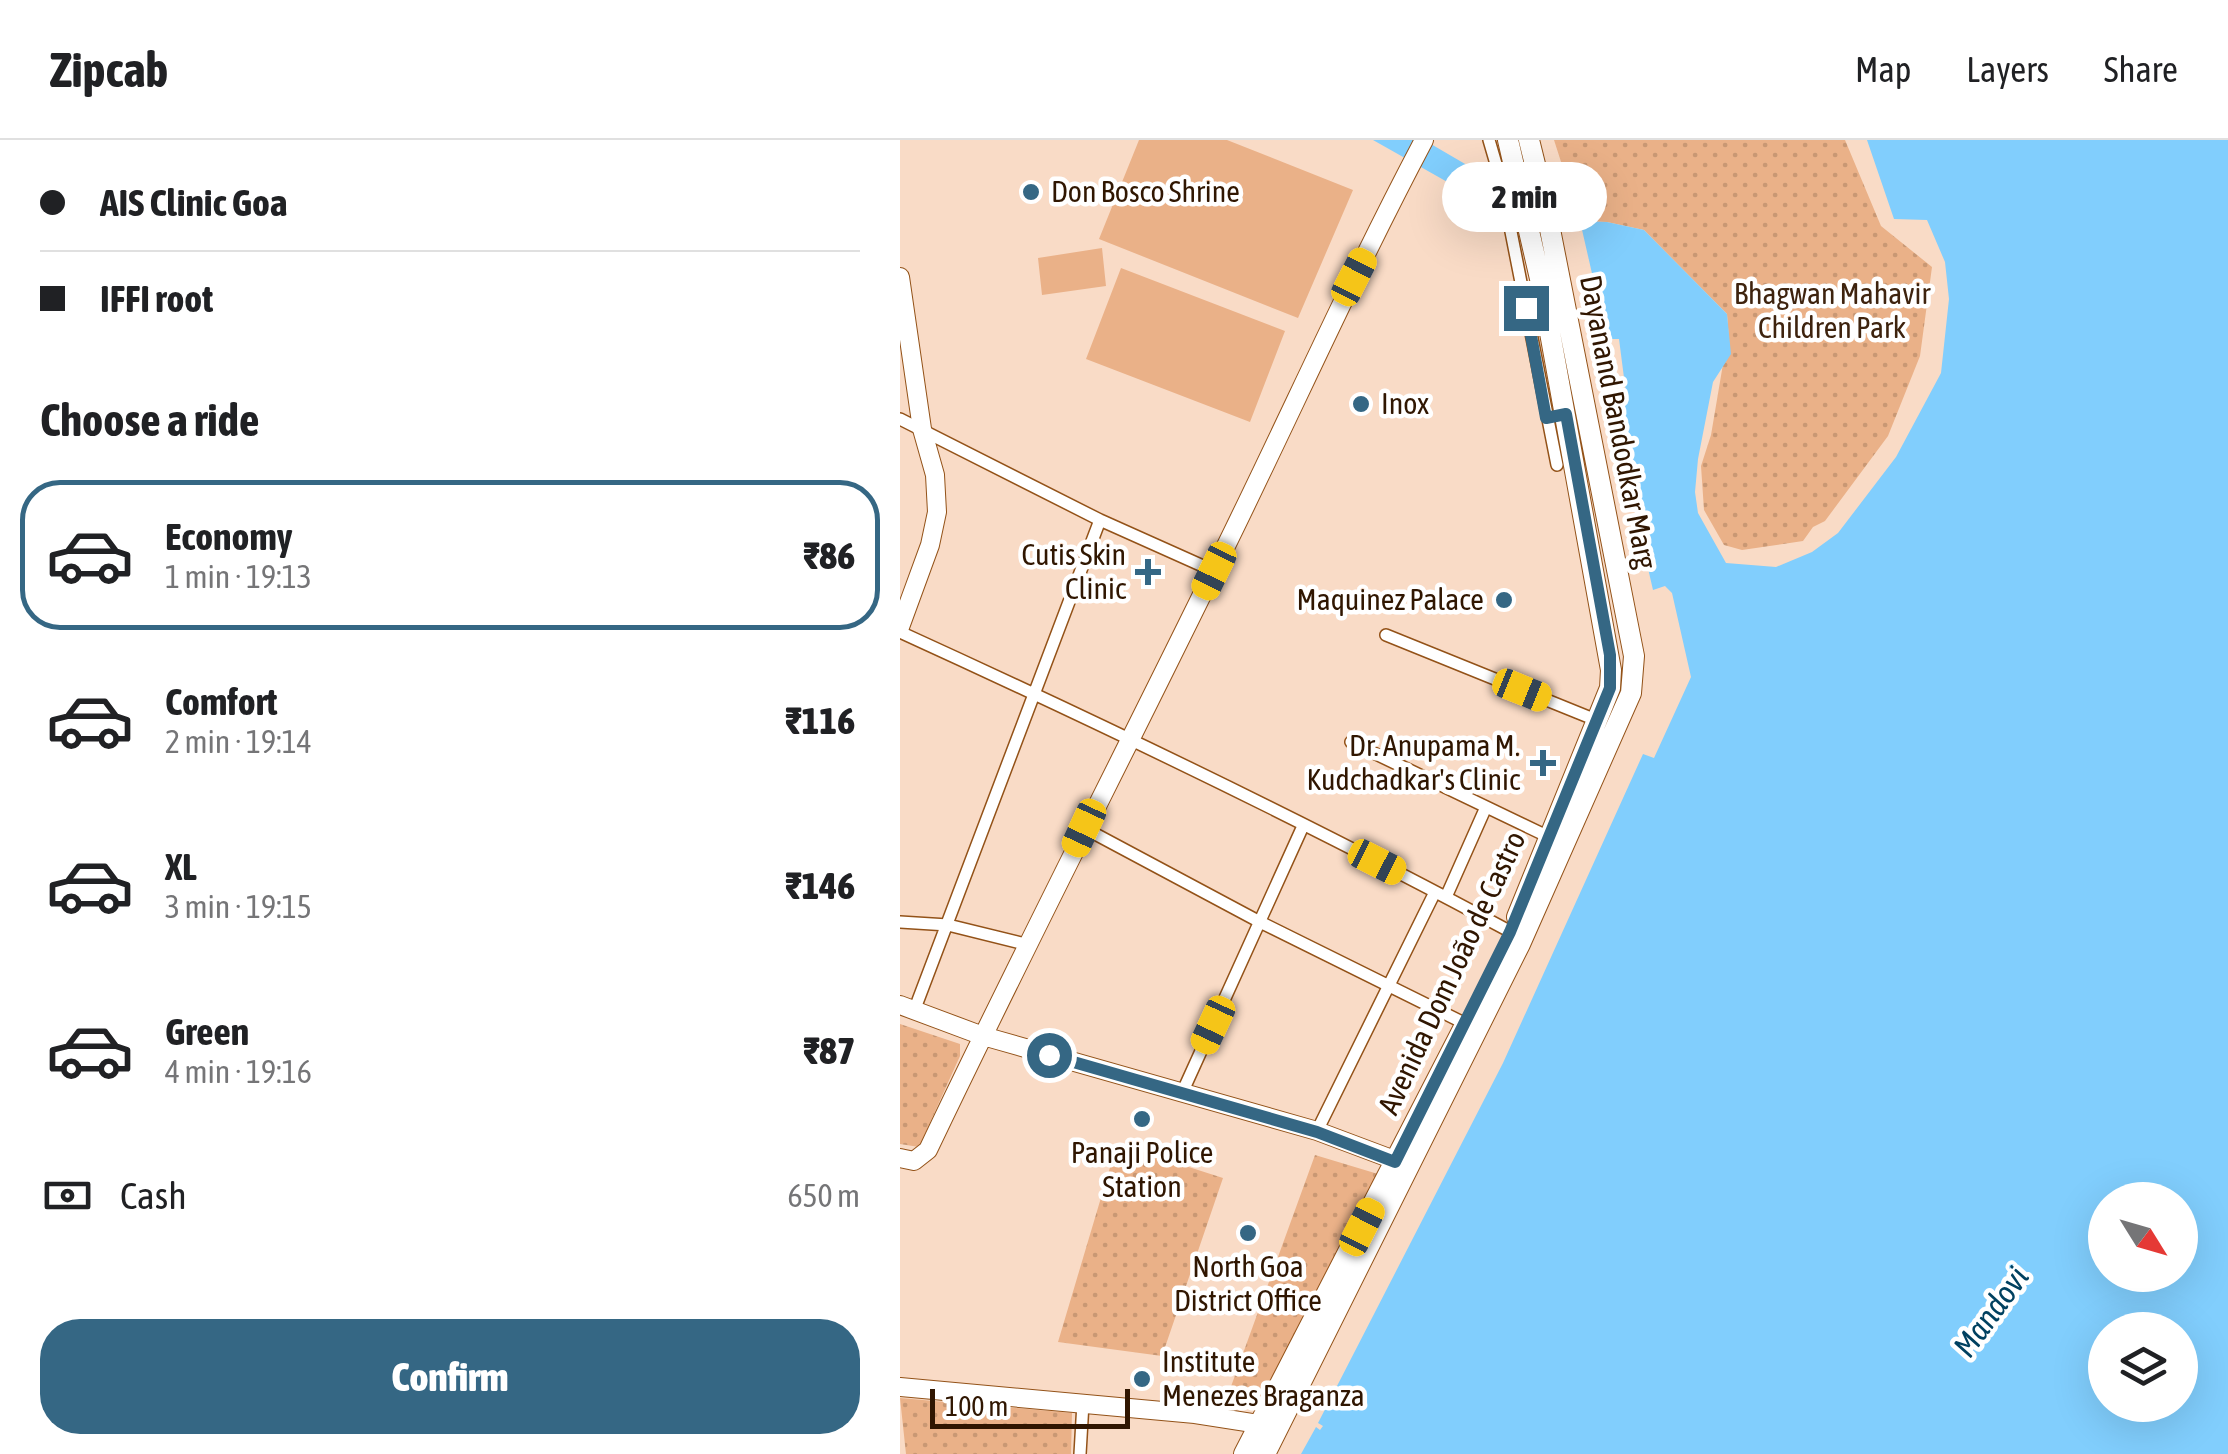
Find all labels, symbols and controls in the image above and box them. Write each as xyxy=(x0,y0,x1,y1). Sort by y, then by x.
text: Zipcab xyxy=(50,42,168,97)
text: Map xyxy=(1855,49,1911,89)
text: Layers xyxy=(1966,49,2049,89)
text: Share xyxy=(2104,49,2178,89)
callout: 2 min xyxy=(1444,163,1608,233)
place label: Don Bosco Shrine xyxy=(1051,174,1240,208)
text: 2 min xyxy=(1492,178,1557,215)
text: AIS Clinic Goa xyxy=(100,181,288,224)
marker: Don Bosco Shrine xyxy=(1020,181,1042,203)
car xyxy=(1327,243,1381,311)
street label: Dayanand Bandodkar Marg xyxy=(1574,272,1664,572)
park label: Bhagwan Mahavir Children Park xyxy=(1734,276,1931,344)
text: IFFI root xyxy=(100,277,213,320)
route end xyxy=(1504,286,1549,331)
place label: Inox xyxy=(1381,386,1429,420)
marker: Inox xyxy=(1350,393,1372,415)
text: Choose a ride xyxy=(40,394,259,446)
icon: car xyxy=(45,510,135,600)
text: Economy xyxy=(165,515,292,558)
text: ₹86 xyxy=(803,534,855,577)
place label: Cutis Skin Clinic xyxy=(1021,537,1127,605)
car xyxy=(1187,537,1241,605)
text: 1 min · 19:13 xyxy=(165,558,312,595)
marker: Cutis Skin Clinic xyxy=(1135,559,1161,585)
place label: Maquinez Palace xyxy=(1297,582,1484,616)
marker: Maquinez Palace xyxy=(1493,589,1515,611)
car xyxy=(1489,665,1555,715)
icon: car xyxy=(45,675,135,765)
text: Comfort xyxy=(165,680,277,723)
text: ₹116 xyxy=(785,699,855,742)
text: 2 min · 19:14 xyxy=(165,723,312,760)
place label: Dr. Anupama M. Kudchadkar's Clinic xyxy=(1307,728,1521,796)
marker: Dr. Anupama M. Kudchadkar's Clinic xyxy=(1530,750,1556,776)
car xyxy=(1058,794,1110,862)
street label: Avenida Dom João de Castro xyxy=(1371,826,1532,1119)
car xyxy=(1343,835,1411,889)
icon: car xyxy=(45,840,135,930)
text: XL xyxy=(165,845,197,888)
text: ₹146 xyxy=(785,864,855,907)
text: 3 min · 19:15 xyxy=(165,888,312,925)
car xyxy=(1187,991,1239,1059)
icon: car xyxy=(45,1005,135,1095)
text: Green xyxy=(165,1010,249,1053)
text: ₹87 xyxy=(803,1029,855,1072)
route start xyxy=(1027,1033,1072,1078)
text: 4 min · 19:16 xyxy=(165,1053,312,1090)
marker: Panaji Police Station xyxy=(1131,1108,1153,1130)
place label: Panaji Police Station xyxy=(1071,1135,1213,1203)
icon: cash xyxy=(40,1168,95,1223)
text: Cash xyxy=(120,1174,187,1217)
text: 650 m xyxy=(787,1177,860,1214)
north arrow xyxy=(2088,1182,2198,1292)
map controls xyxy=(2088,1182,2198,1422)
car xyxy=(1335,1193,1389,1261)
marker: North Goa District Office xyxy=(1237,1222,1259,1244)
place label: North Goa District Office xyxy=(1174,1249,1322,1317)
water label: Mandovi xyxy=(1946,1259,2036,1364)
button: layers xyxy=(2088,1312,2198,1422)
button: Confirm xyxy=(40,1319,860,1434)
place label: Institute Menezes Braganza xyxy=(1162,1344,1365,1412)
marker: Institute Menezes Braganza xyxy=(1131,1368,1153,1390)
scale bar xyxy=(930,1384,1130,1428)
text: 100 m xyxy=(945,1390,1008,1422)

